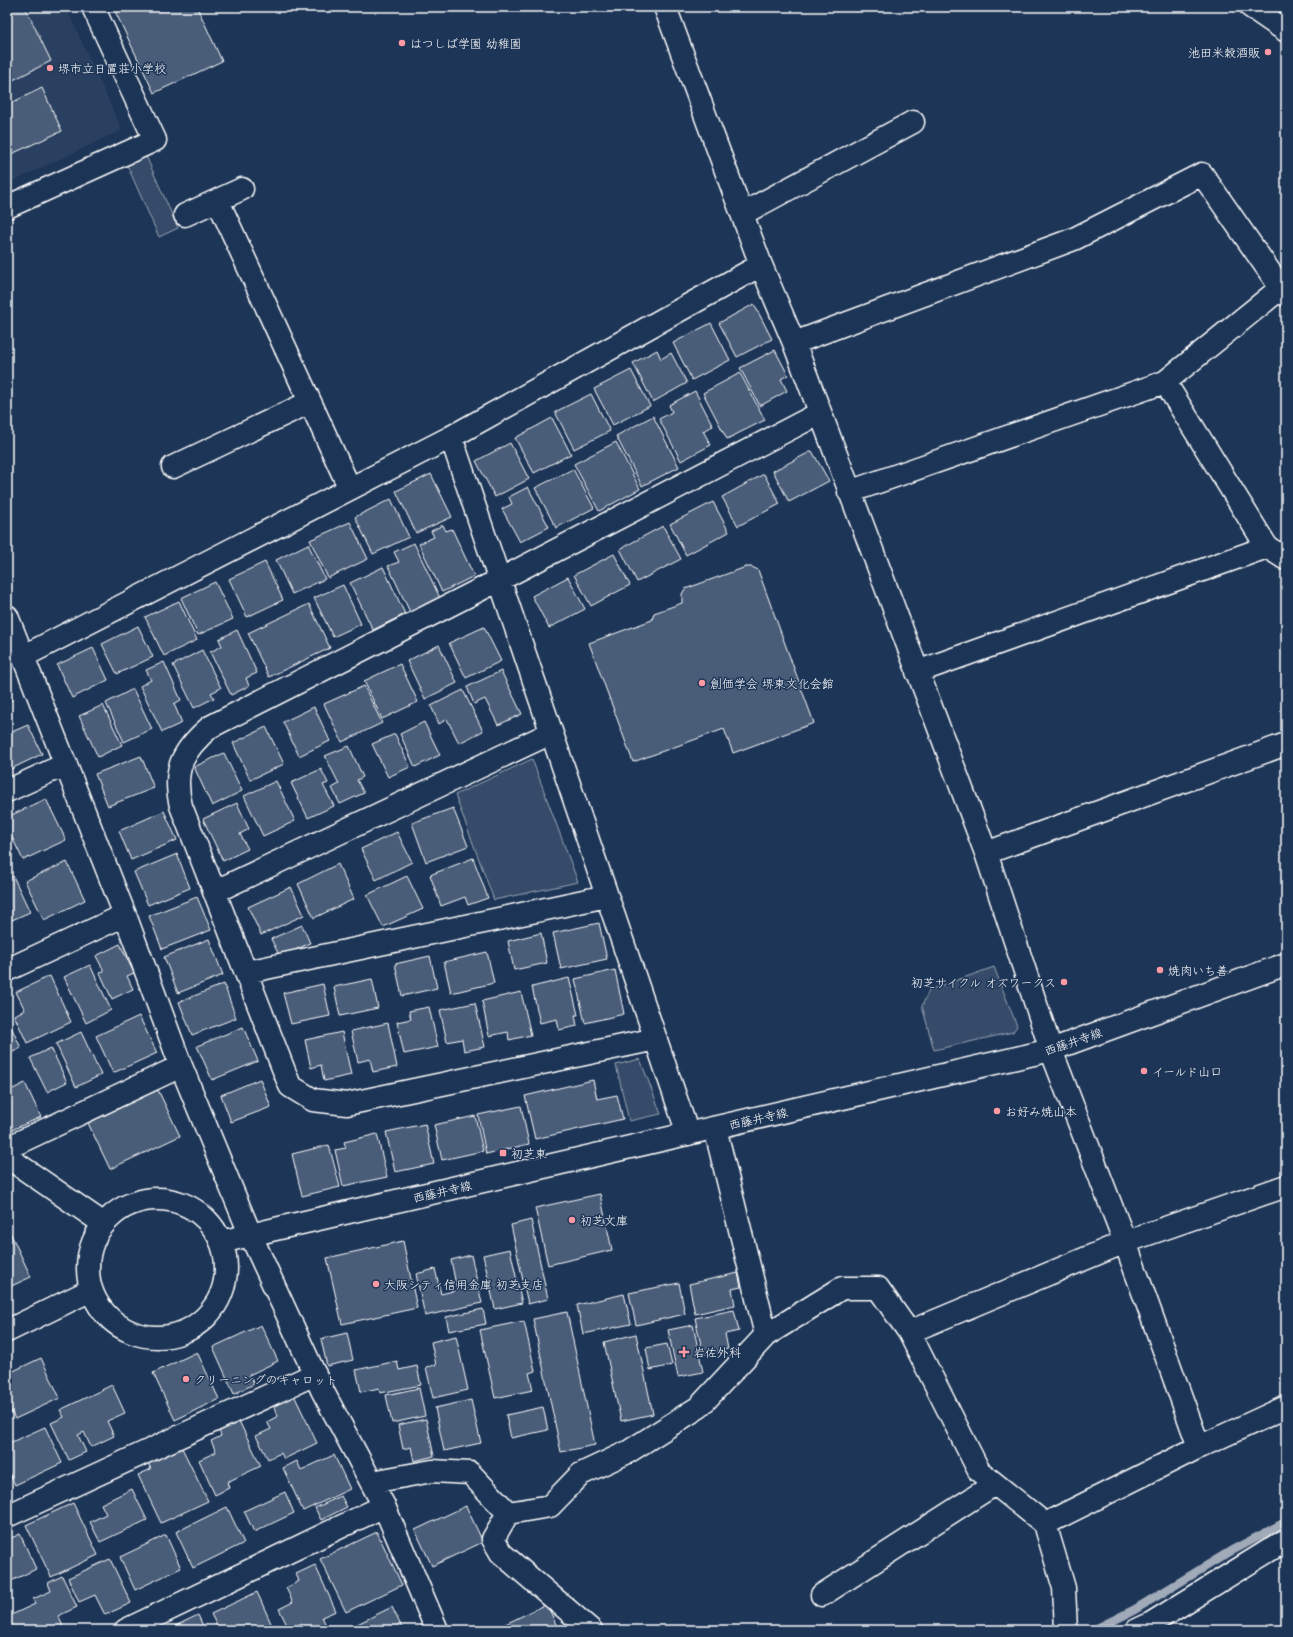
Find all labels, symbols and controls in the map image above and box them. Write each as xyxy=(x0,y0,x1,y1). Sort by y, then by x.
place label: はつしば学園 幼稚園 xyxy=(410,35,522,51)
marker: はつしば学園 幼稚園 xyxy=(397,38,407,48)
place label: 池田米穀酒販 xyxy=(1188,44,1260,60)
marker: 池田米穀酒販 xyxy=(1263,47,1273,57)
place label: 堺市立日置荘小学校 xyxy=(58,60,166,76)
marker: 堺市立日置荘小学校 xyxy=(45,63,55,73)
place label: 創価学会 堺東文化会館 xyxy=(710,675,834,691)
marker: 創価学会 堺東文化会館 xyxy=(697,678,707,688)
place label: 焼肉いち善 xyxy=(1168,962,1228,978)
marker: 焼肉いち善 xyxy=(1155,965,1165,975)
place label: 初芝サイクル オズワークス xyxy=(911,974,1056,990)
marker: 初芝サイクル オズワークス xyxy=(1059,977,1069,987)
street label: 西藤井寺線 xyxy=(1042,1024,1104,1058)
place label: イールド山口 xyxy=(1152,1063,1222,1079)
marker: イールド山口 xyxy=(1139,1066,1149,1076)
street label: 西藤井寺線 xyxy=(727,1103,789,1133)
place label: お好み焼山本 xyxy=(1005,1103,1077,1119)
marker: お好み焼山本 xyxy=(992,1106,1002,1116)
place label: 初芝東 xyxy=(511,1145,547,1161)
marker: 初芝東 xyxy=(498,1148,508,1158)
street label: 西藤井寺線 xyxy=(411,1176,473,1206)
place label: 初芝文庫 xyxy=(580,1212,628,1228)
marker: 初芝文庫 xyxy=(567,1215,577,1225)
place label: 大阪シティ信用金庫 初芝支店 xyxy=(384,1276,544,1292)
marker: 大阪シティ信用金庫 初芝支店 xyxy=(371,1279,381,1289)
place label: 岩佐外科 xyxy=(693,1344,741,1360)
marker: 岩佐外科 xyxy=(678,1346,690,1358)
place label: クリーニングのキャロット xyxy=(194,1371,338,1387)
marker: クリーニングのキャロット xyxy=(181,1374,191,1384)

